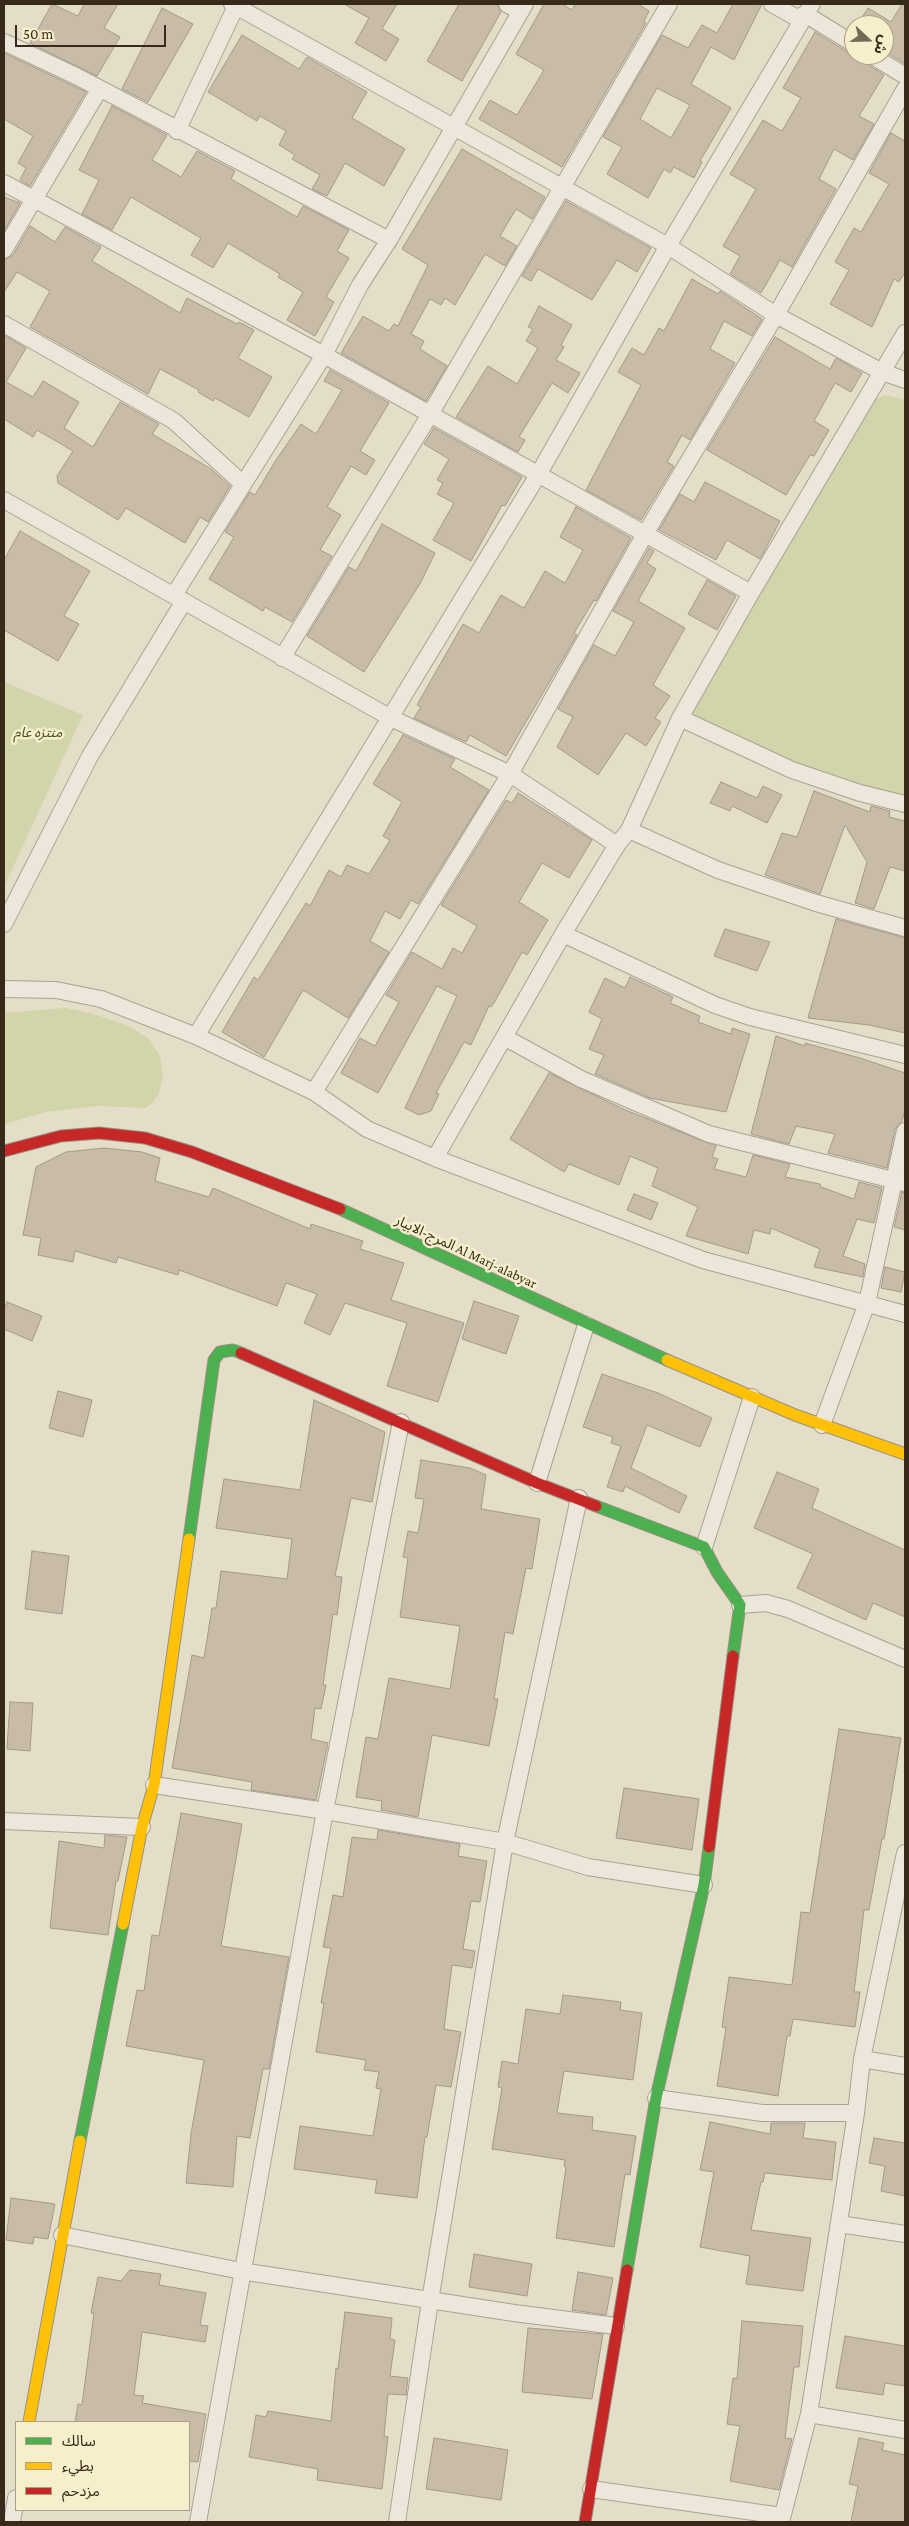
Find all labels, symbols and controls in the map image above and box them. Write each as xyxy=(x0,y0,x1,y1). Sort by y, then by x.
scale bar xyxy=(18,15,169,47)
north arrow xyxy=(844,15,894,65)
text: 50 m xyxy=(23,26,53,42)
text: ش xyxy=(871,33,893,57)
park label: منتزه عام xyxy=(14,725,62,741)
street label: المرج-الابيار Al Marj-alabyar xyxy=(392,1212,540,1292)
legend xyxy=(15,2421,190,2511)
text: سالك xyxy=(62,2433,96,2449)
text: بطيء xyxy=(62,2458,94,2474)
text: مزدحم xyxy=(62,2483,100,2499)

